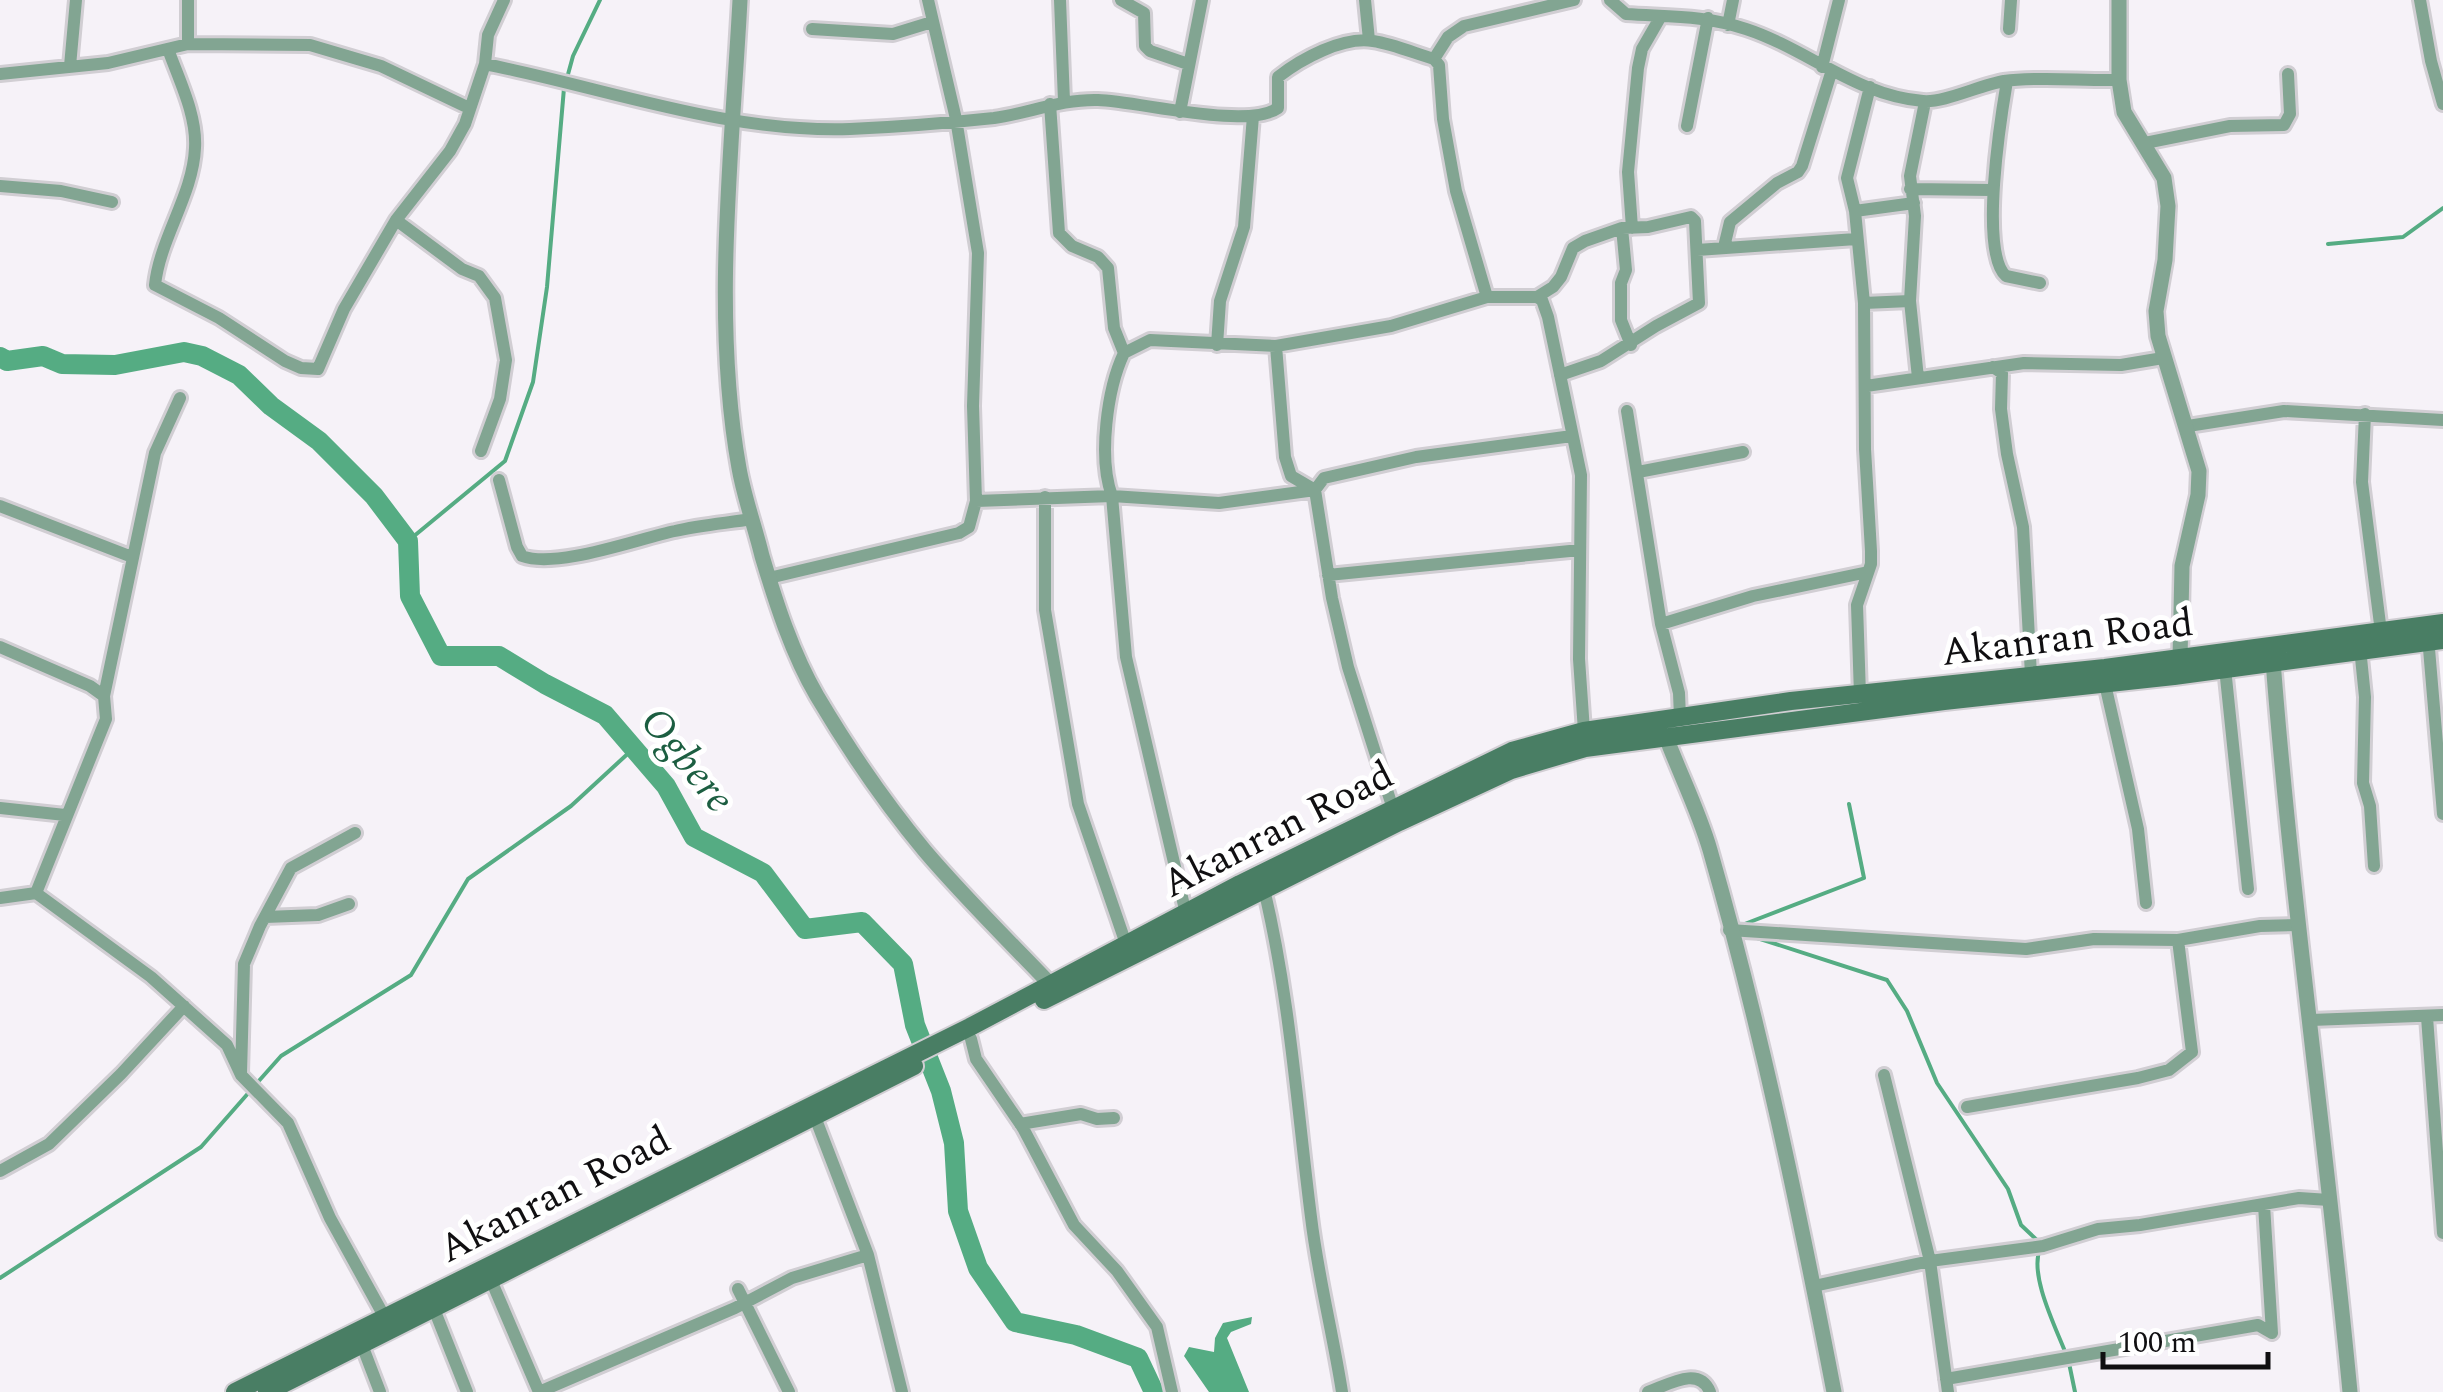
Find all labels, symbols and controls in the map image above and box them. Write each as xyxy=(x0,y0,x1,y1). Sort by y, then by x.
street label: Akanran Road xyxy=(1938,593,2197,684)
water label: Ogbere xyxy=(624,694,750,828)
street label: Akanran Road xyxy=(1151,746,1405,915)
street label: Akanran Road xyxy=(428,1111,682,1280)
scale bar xyxy=(2103,1307,2268,1369)
text: 100 m xyxy=(2118,1320,2196,1366)

